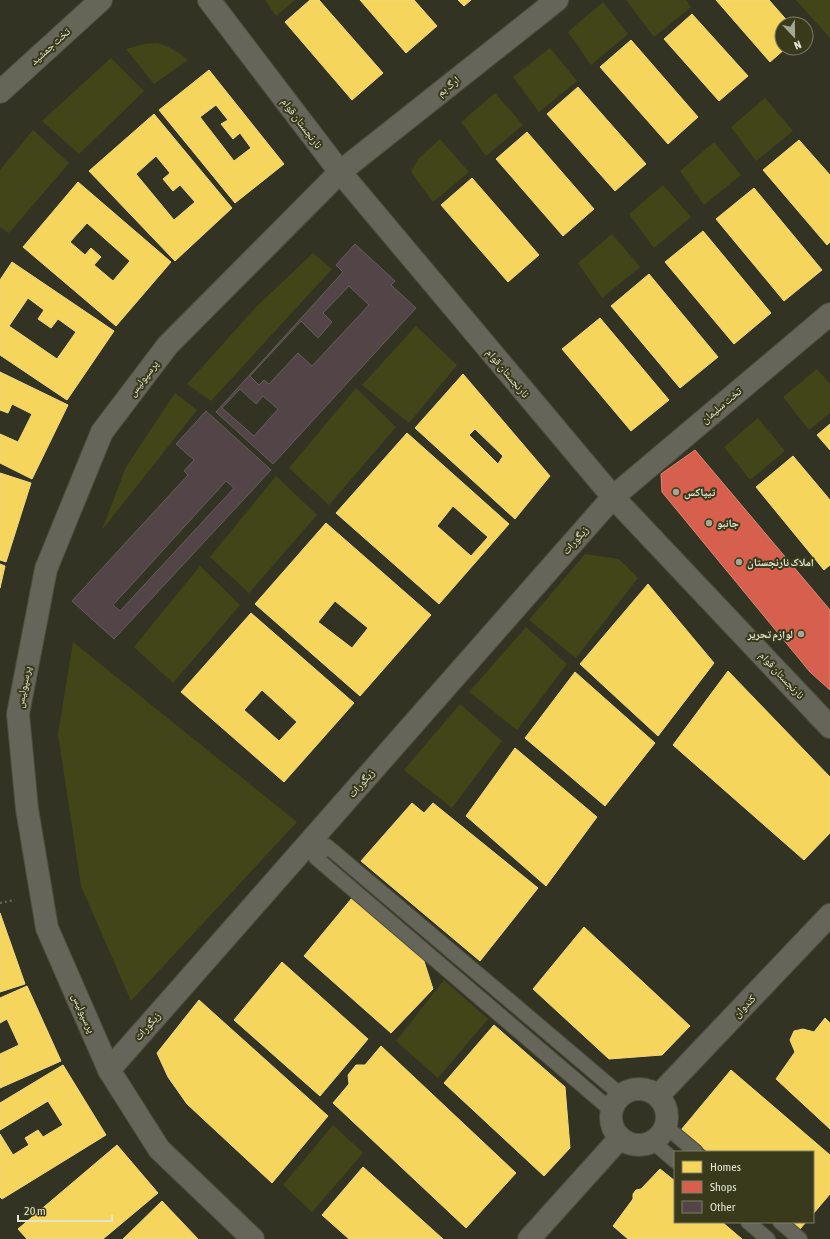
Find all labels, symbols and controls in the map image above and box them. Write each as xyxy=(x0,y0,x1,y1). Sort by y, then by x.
north arrow xyxy=(774,16,814,56)
street label: تخت جمشید xyxy=(28,24,73,67)
text: N xyxy=(792,38,803,52)
street label: ارگ بم xyxy=(434,74,463,100)
street label: نارنجستان قوام xyxy=(278,95,325,151)
street label: نارنجستان قوام xyxy=(483,346,532,401)
street label: پرسپولیس xyxy=(126,357,161,399)
street label: تخت سلیمان xyxy=(698,384,745,426)
place label: تیپاکس xyxy=(684,486,715,500)
marker: تیپاکس xyxy=(671,487,681,497)
place label: جانبو xyxy=(717,517,739,530)
marker: جانبو xyxy=(704,518,714,528)
street label: زیگورات xyxy=(559,523,591,557)
place label: املاک نارنجستان xyxy=(747,556,814,570)
marker: املاک نارنجستان xyxy=(734,557,744,567)
place label: لوازم تحریر xyxy=(746,628,793,642)
marker: لوازم تحریر xyxy=(796,629,806,639)
street label: نارنجستان قوام xyxy=(756,649,807,702)
street label: پرسپولیس xyxy=(13,665,34,709)
street label: زیگورات xyxy=(345,766,377,800)
street label: پرسپولیس xyxy=(69,991,98,1035)
street label: کندوان xyxy=(730,992,759,1021)
street label: زیگورات xyxy=(131,1009,163,1043)
legend xyxy=(674,1151,814,1223)
text: Homes xyxy=(710,1160,741,1174)
text: Shops xyxy=(710,1180,736,1194)
scale bar xyxy=(18,1197,112,1223)
text: Other xyxy=(710,1200,736,1214)
text: 20 m xyxy=(24,1204,46,1218)

